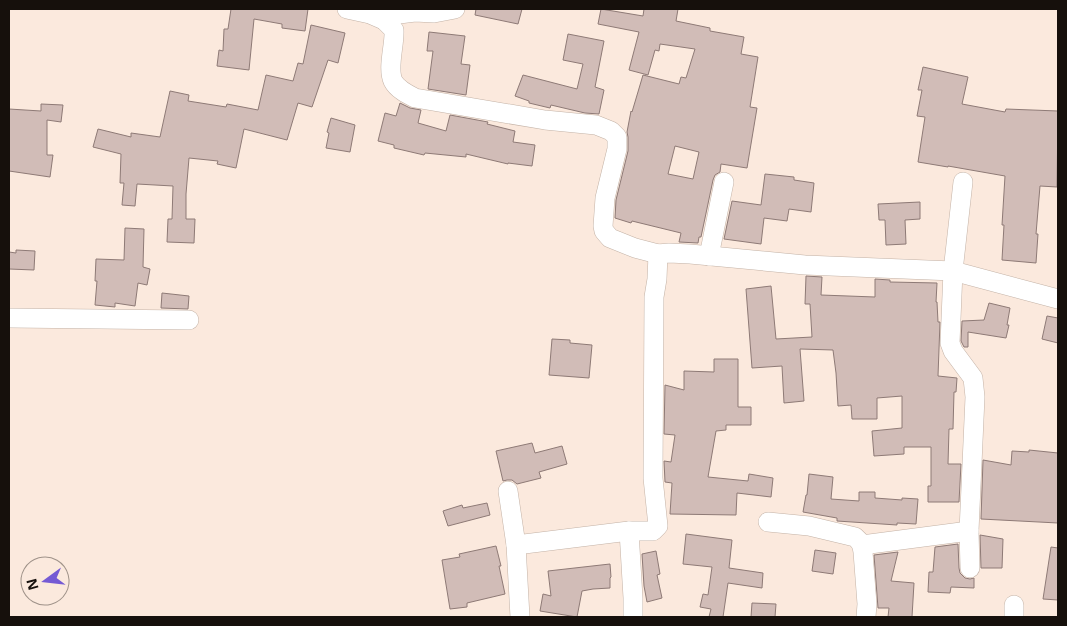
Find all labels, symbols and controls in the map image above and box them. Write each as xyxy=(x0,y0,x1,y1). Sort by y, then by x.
north arrow xyxy=(20,556,70,606)
text: N xyxy=(21,577,43,592)

